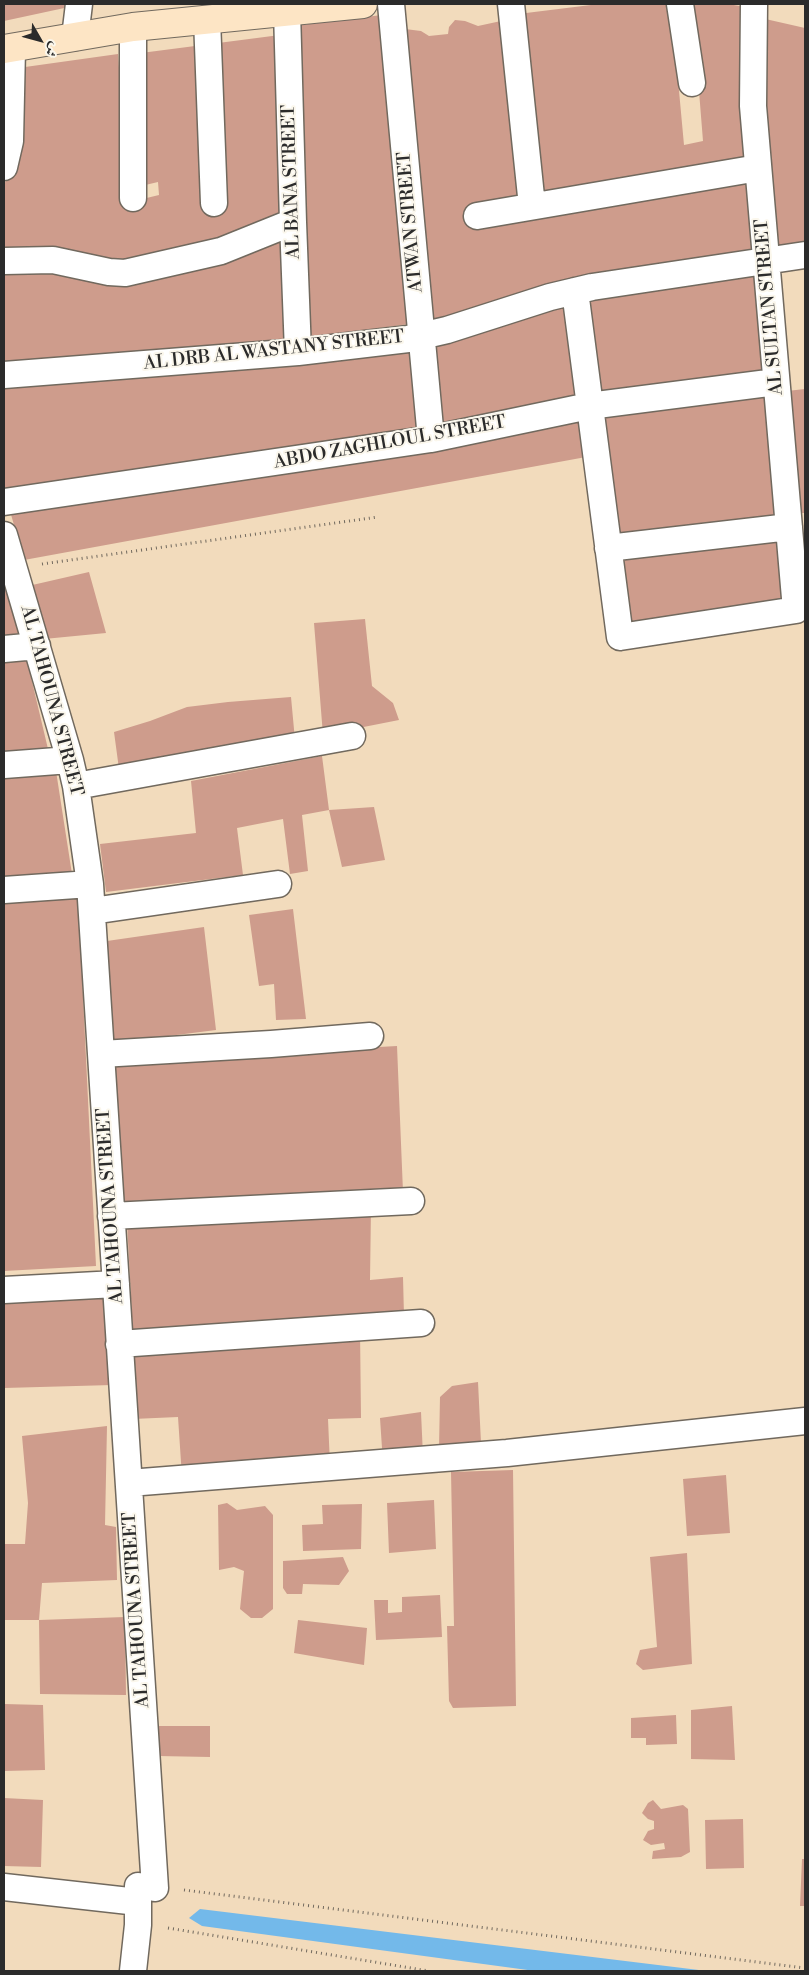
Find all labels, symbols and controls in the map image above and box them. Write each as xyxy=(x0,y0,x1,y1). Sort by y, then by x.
north arrow xyxy=(15,15,65,65)
text: ش xyxy=(40,38,63,60)
street label: AL BANA STREET xyxy=(279,104,305,260)
street label: ATWAN STREET xyxy=(394,151,428,293)
street label: AL SULTAN STREET xyxy=(752,218,788,396)
street label: AL DRB AL WASTANY STREET xyxy=(143,327,405,375)
street label: ABDO ZAGHLOUL STREET xyxy=(272,412,508,474)
street label: AL TAHOUNA STREET xyxy=(15,603,87,799)
street label: AL TAHOUNA STREET xyxy=(93,1107,129,1305)
street label: AL TAHOUNA STREET xyxy=(119,1511,155,1709)

